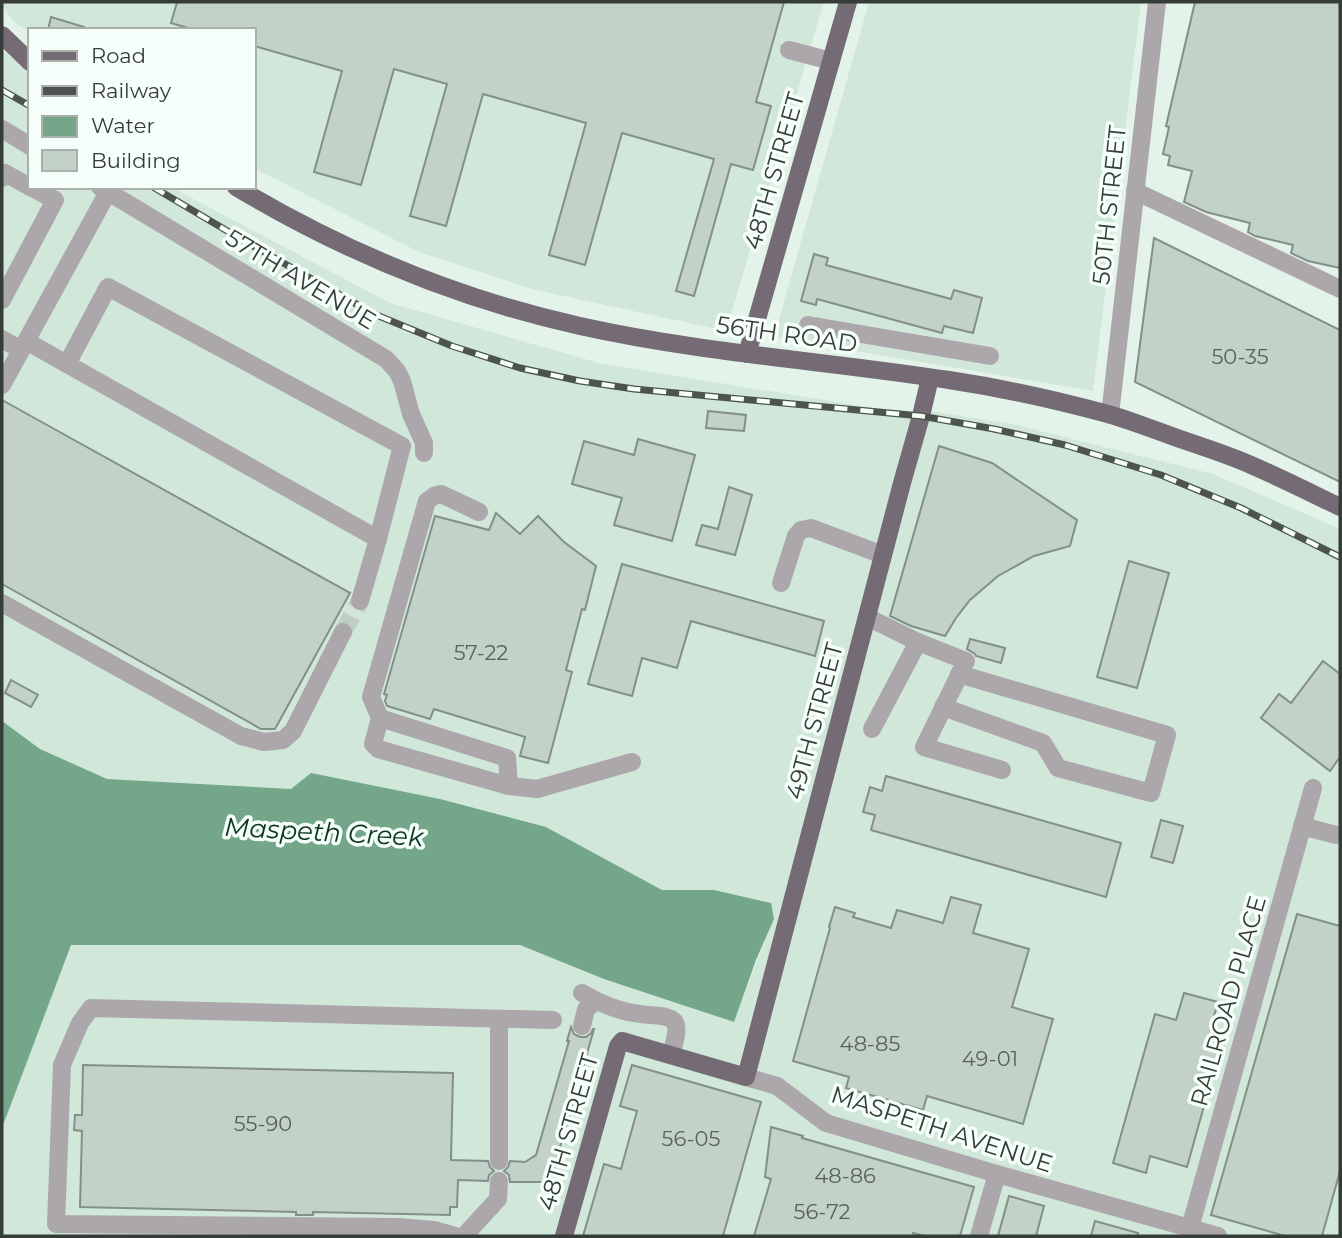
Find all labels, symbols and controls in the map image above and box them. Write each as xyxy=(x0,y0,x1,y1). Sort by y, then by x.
legend xyxy=(28,28,256,189)
text: Road xyxy=(91,43,146,68)
text: Railway xyxy=(91,78,172,103)
street label: 48TH STREET xyxy=(738,89,810,253)
text: Water xyxy=(91,113,155,138)
street label: 50TH STREET xyxy=(1086,124,1132,286)
text: Building xyxy=(91,148,181,173)
street label: 57TH AVENUE xyxy=(221,223,381,335)
street label: 56TH ROAD xyxy=(715,310,859,358)
house number: 50-35 xyxy=(1211,344,1269,369)
street label: 49TH STREET xyxy=(779,639,849,802)
house number: 57-22 xyxy=(454,640,508,665)
water label: Maspeth Creek xyxy=(224,811,426,853)
street label: RAILROAD PLACE xyxy=(1184,892,1272,1110)
house number: 48-85 xyxy=(840,1031,901,1056)
house number: 49-01 xyxy=(962,1046,1018,1071)
street label: 48TH STREET xyxy=(532,1050,604,1214)
street label: MASPETH AVENUE xyxy=(828,1080,1056,1178)
house number: 55-90 xyxy=(234,1111,292,1136)
house number: 56-05 xyxy=(662,1126,720,1151)
house number: 48-86 xyxy=(814,1163,876,1188)
house number: 56-72 xyxy=(794,1199,851,1224)

